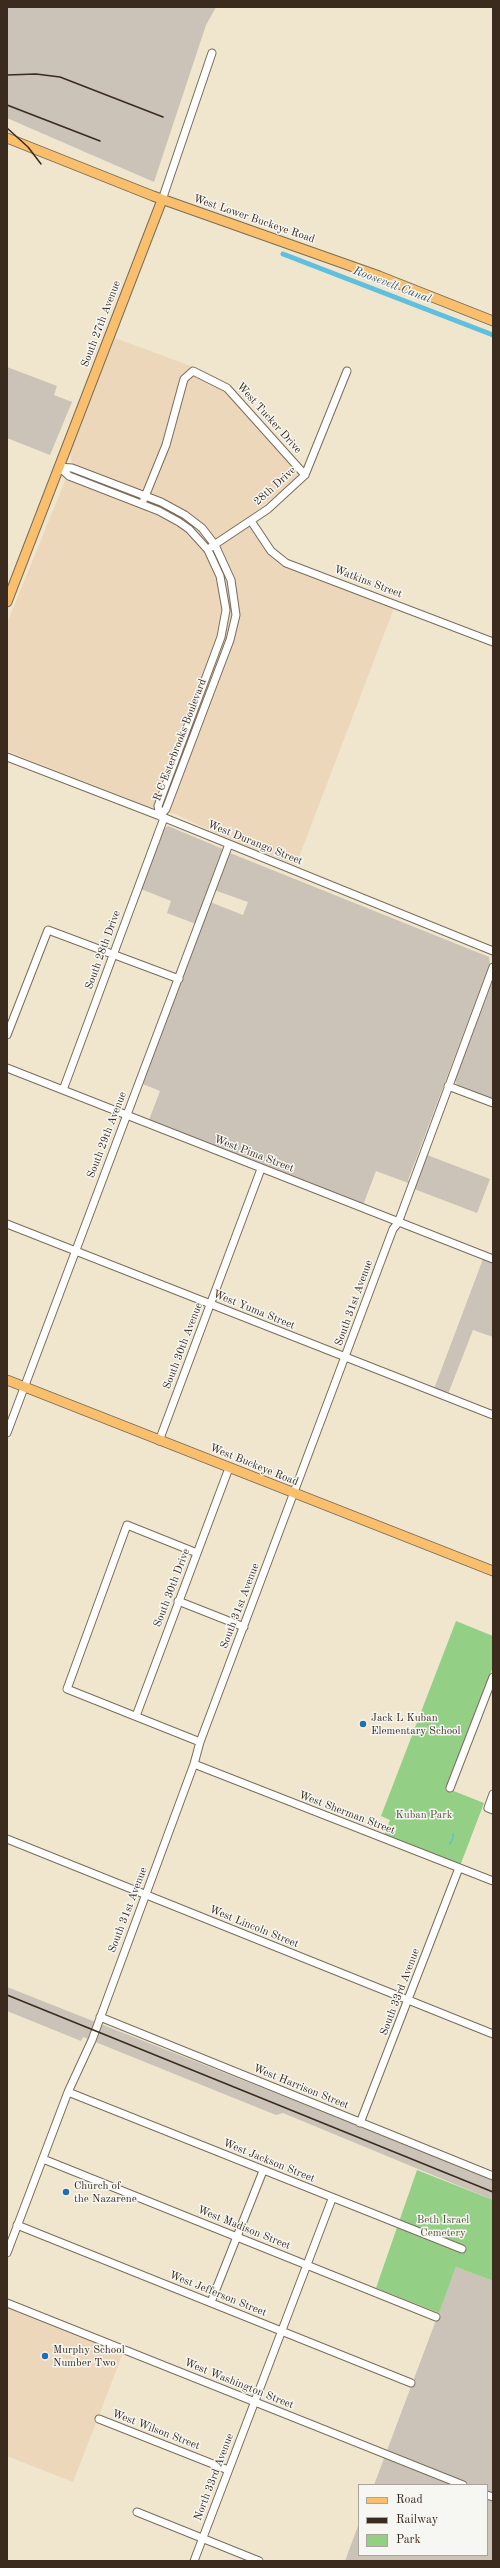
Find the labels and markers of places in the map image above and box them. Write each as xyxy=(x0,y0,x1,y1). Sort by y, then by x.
place label: Jack L Kuban Elementary School xyxy=(371,1711,461,1737)
marker: Jack L Kuban Elementary School xyxy=(358,1719,368,1729)
place label: Church of the Nazarene xyxy=(74,2179,137,2205)
marker: Church of the Nazarene xyxy=(61,2187,71,2197)
place label: Murphy School Number Two xyxy=(53,2343,125,2369)
marker: Murphy School Number Two xyxy=(40,2351,50,2361)

